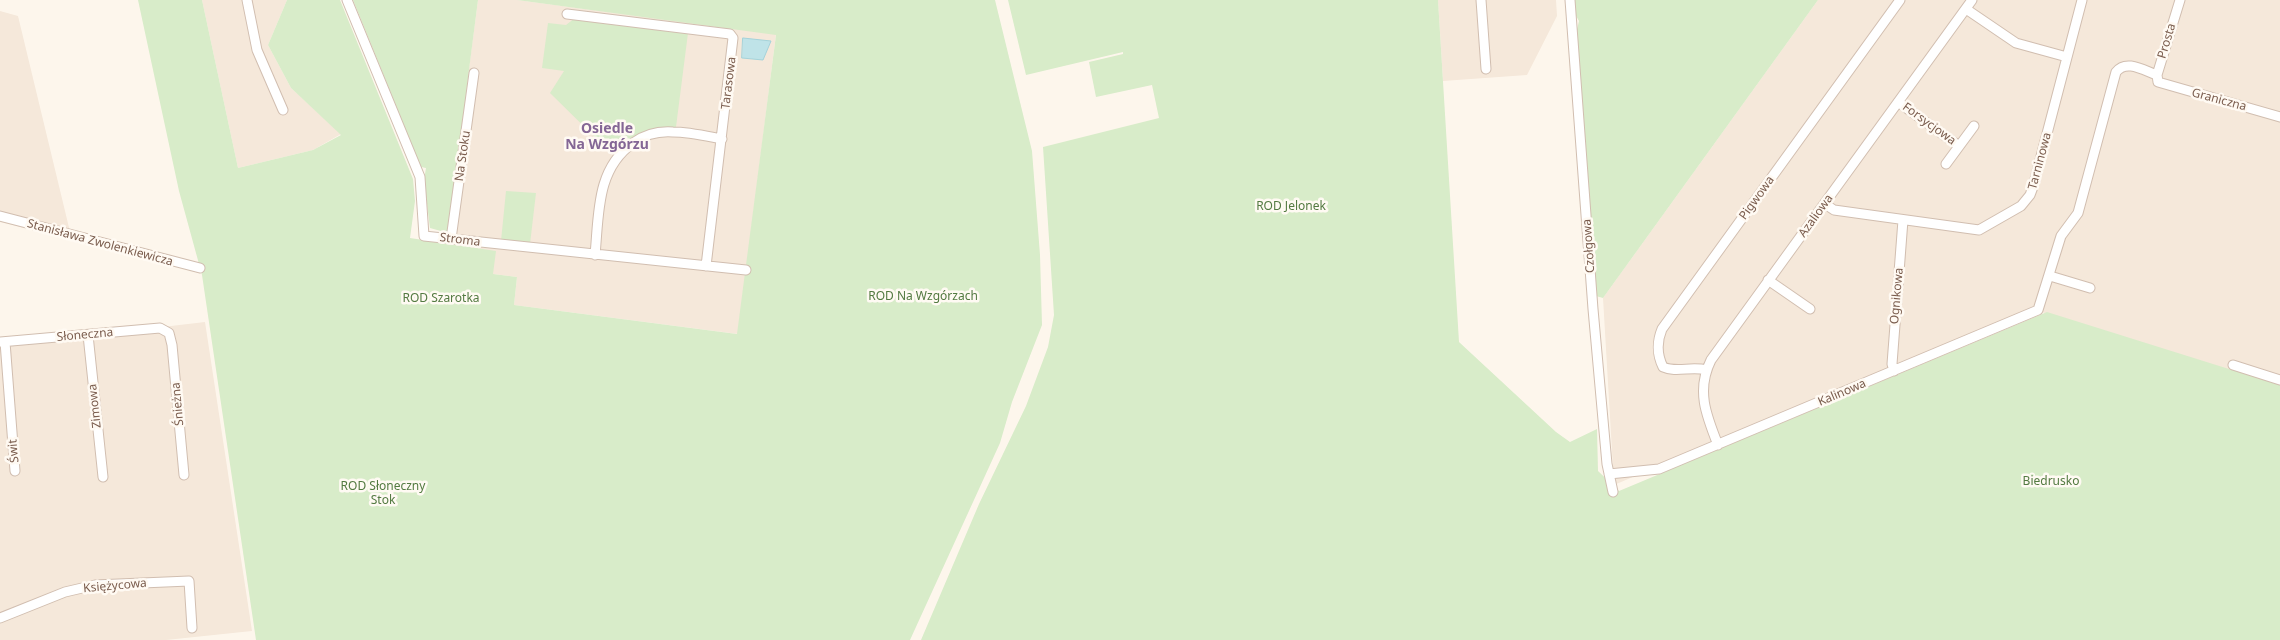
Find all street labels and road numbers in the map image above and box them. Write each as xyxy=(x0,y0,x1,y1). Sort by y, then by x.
street label: Prosta xyxy=(2155,22,2179,60)
street label: Tarasowa xyxy=(719,56,739,110)
street label: Graniczna xyxy=(2190,86,2248,114)
street label: Forsycjowa xyxy=(1900,100,1958,148)
street label: Na Stoku xyxy=(452,130,474,182)
street label: Tarninowa xyxy=(2025,131,2055,191)
street label: Pigwowa xyxy=(1736,173,1778,223)
street label: Azaliowa xyxy=(1796,192,1836,240)
street label: Stanisława Zwolenkiewicza xyxy=(25,217,175,269)
street label: Czołgowa xyxy=(1580,218,1598,274)
street label: Stroma xyxy=(439,230,481,250)
street label: Ognikowa xyxy=(1887,267,1907,325)
street label: Słoneczna xyxy=(56,325,114,345)
street label: Kalinowa xyxy=(1816,376,1868,410)
street label: Śnieżna xyxy=(169,382,187,426)
street label: Zimowa xyxy=(86,383,104,429)
street label: Świt xyxy=(6,439,22,463)
street label: Księżycowa xyxy=(83,576,147,596)

